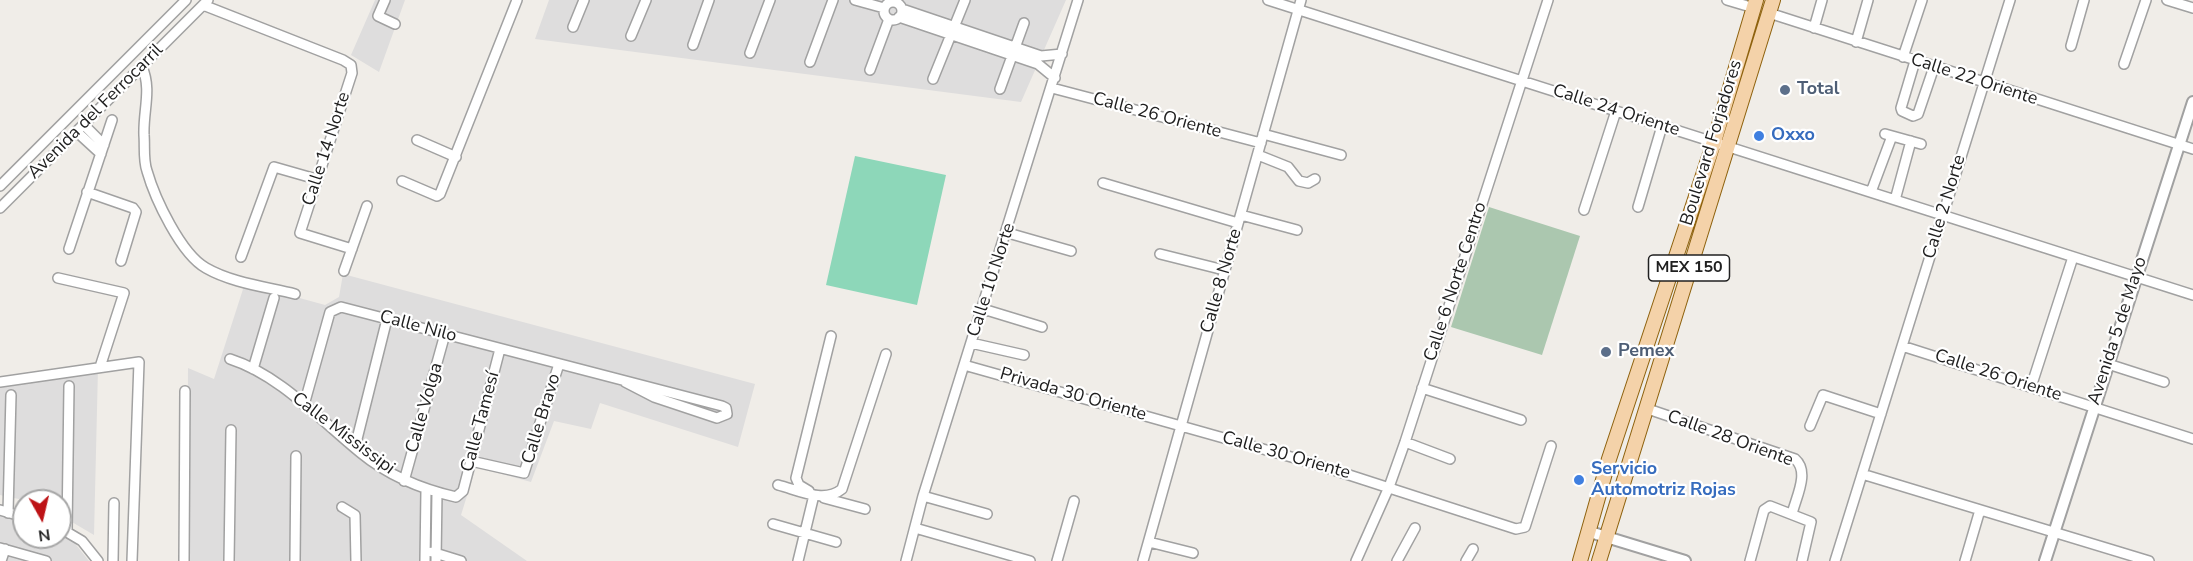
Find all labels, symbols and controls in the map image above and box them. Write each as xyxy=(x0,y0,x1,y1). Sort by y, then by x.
street label: Avenida del Ferrocarril xyxy=(24,40,168,184)
street label: Calle 22 Oriente xyxy=(1908,49,2040,111)
street label: Boulevard Forjadores xyxy=(1677,58,1747,228)
place label: Total xyxy=(1797,79,1840,101)
street label: Calle 24 Oriente xyxy=(1550,80,1682,142)
marker: Total xyxy=(1778,83,1792,97)
street label: Calle 26 Oriente xyxy=(1090,88,1224,144)
street label: Calle 14 Norte xyxy=(298,89,356,209)
place label: Oxxo xyxy=(1771,125,1815,147)
marker: Oxxo xyxy=(1752,129,1766,143)
street label: Calle 2 Norte xyxy=(1919,152,1971,262)
street label: Calle 6 Norte Centro xyxy=(1420,200,1492,364)
street label: Calle 10 Norte xyxy=(963,220,1021,340)
street label: Calle 8 Norte xyxy=(1197,226,1247,336)
street label: Avenida 5 de Mayo xyxy=(2084,254,2152,408)
road number: MEX 150 xyxy=(1648,255,1730,281)
street label: Calle Nilo xyxy=(377,306,459,348)
place label: Pemex xyxy=(1618,341,1674,363)
marker: Pemex xyxy=(1599,345,1613,359)
street label: Calle 26 Oriente xyxy=(1932,345,2064,407)
street label: Calle Volga xyxy=(402,360,448,456)
street label: Privada 30 Oriente xyxy=(997,364,1149,426)
street label: Calle Tamesí xyxy=(457,369,505,475)
street label: Calle Bravo xyxy=(518,371,566,467)
street label: Calle Mississipi xyxy=(287,388,399,480)
street label: Calle 28 Oriente xyxy=(1664,406,1796,472)
street label: Calle 30 Oriente xyxy=(1219,427,1353,485)
place label: Servicio Automotriz Rojas xyxy=(1591,459,1736,502)
marker: Servicio Automotriz Rojas xyxy=(1572,473,1586,487)
north arrow xyxy=(12,489,72,549)
text: N xyxy=(37,523,52,547)

